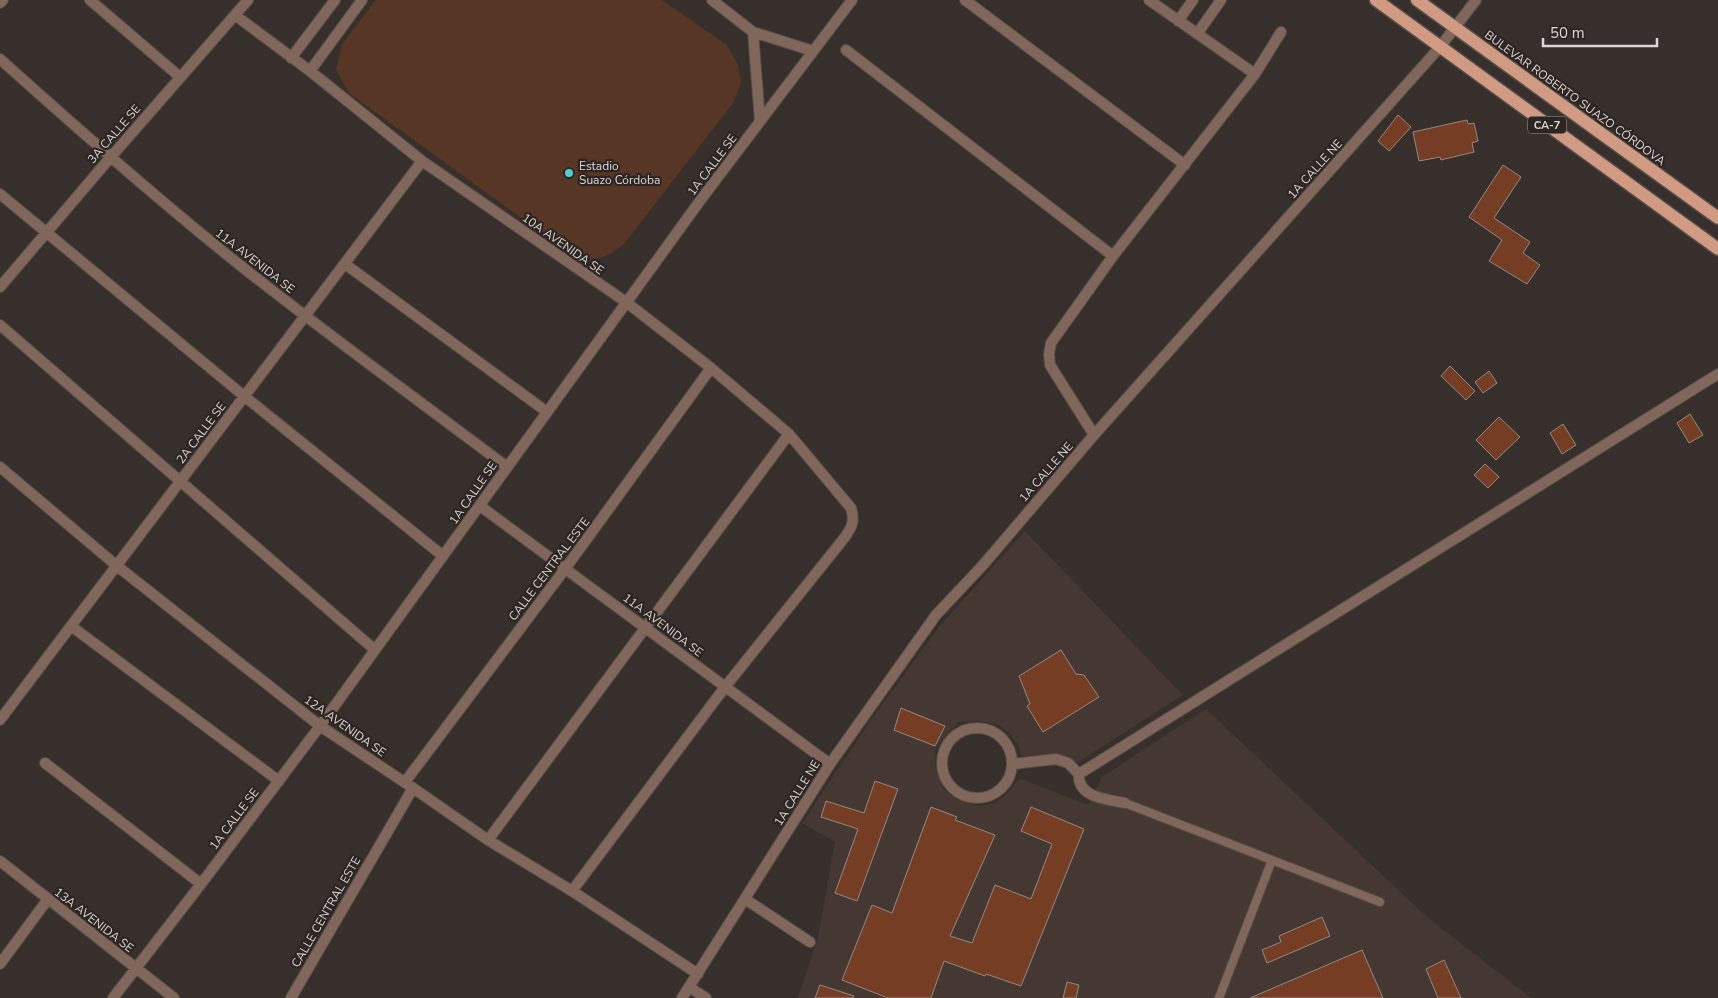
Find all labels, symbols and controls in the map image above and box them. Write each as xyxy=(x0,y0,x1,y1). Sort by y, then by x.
scale bar xyxy=(1543,15,1657,47)
text: 50 m xyxy=(1550,23,1585,43)
street label: BULEVAR ROBERTO SUAZO CÓRDOVA xyxy=(1481,27,1669,169)
street label: 3A CALLE SE xyxy=(84,101,144,167)
road number: CA-7 xyxy=(1528,116,1566,134)
street label: 1A CALLE SE xyxy=(684,131,740,199)
street label: 1A CALLE NE xyxy=(1284,136,1346,202)
place label: Estadio Suazo Córdoba xyxy=(579,158,660,188)
marker: Estadio Suazo Córdoba xyxy=(563,167,575,179)
street label: 10A AVENIDA SE xyxy=(519,210,607,278)
street label: 11A AVENIDA SE xyxy=(212,225,298,297)
street label: 2A CALLE SE xyxy=(173,399,229,467)
street label: 1A CALLE NE xyxy=(1015,439,1077,505)
street label: 1A CALLE SE xyxy=(445,458,501,528)
street label: CALLE CENTRAL ESTE xyxy=(505,514,593,624)
street label: 11A AVENIDA SE xyxy=(620,590,706,660)
street label: 12A AVENIDA SE xyxy=(301,692,389,760)
street label: 1A CALLE NE xyxy=(770,757,824,829)
street label: 1A CALLE SE xyxy=(206,785,262,853)
street label: CALLE CENTRAL ESTE xyxy=(288,854,364,970)
street label: 13A AVENIDA SE xyxy=(51,884,137,956)

